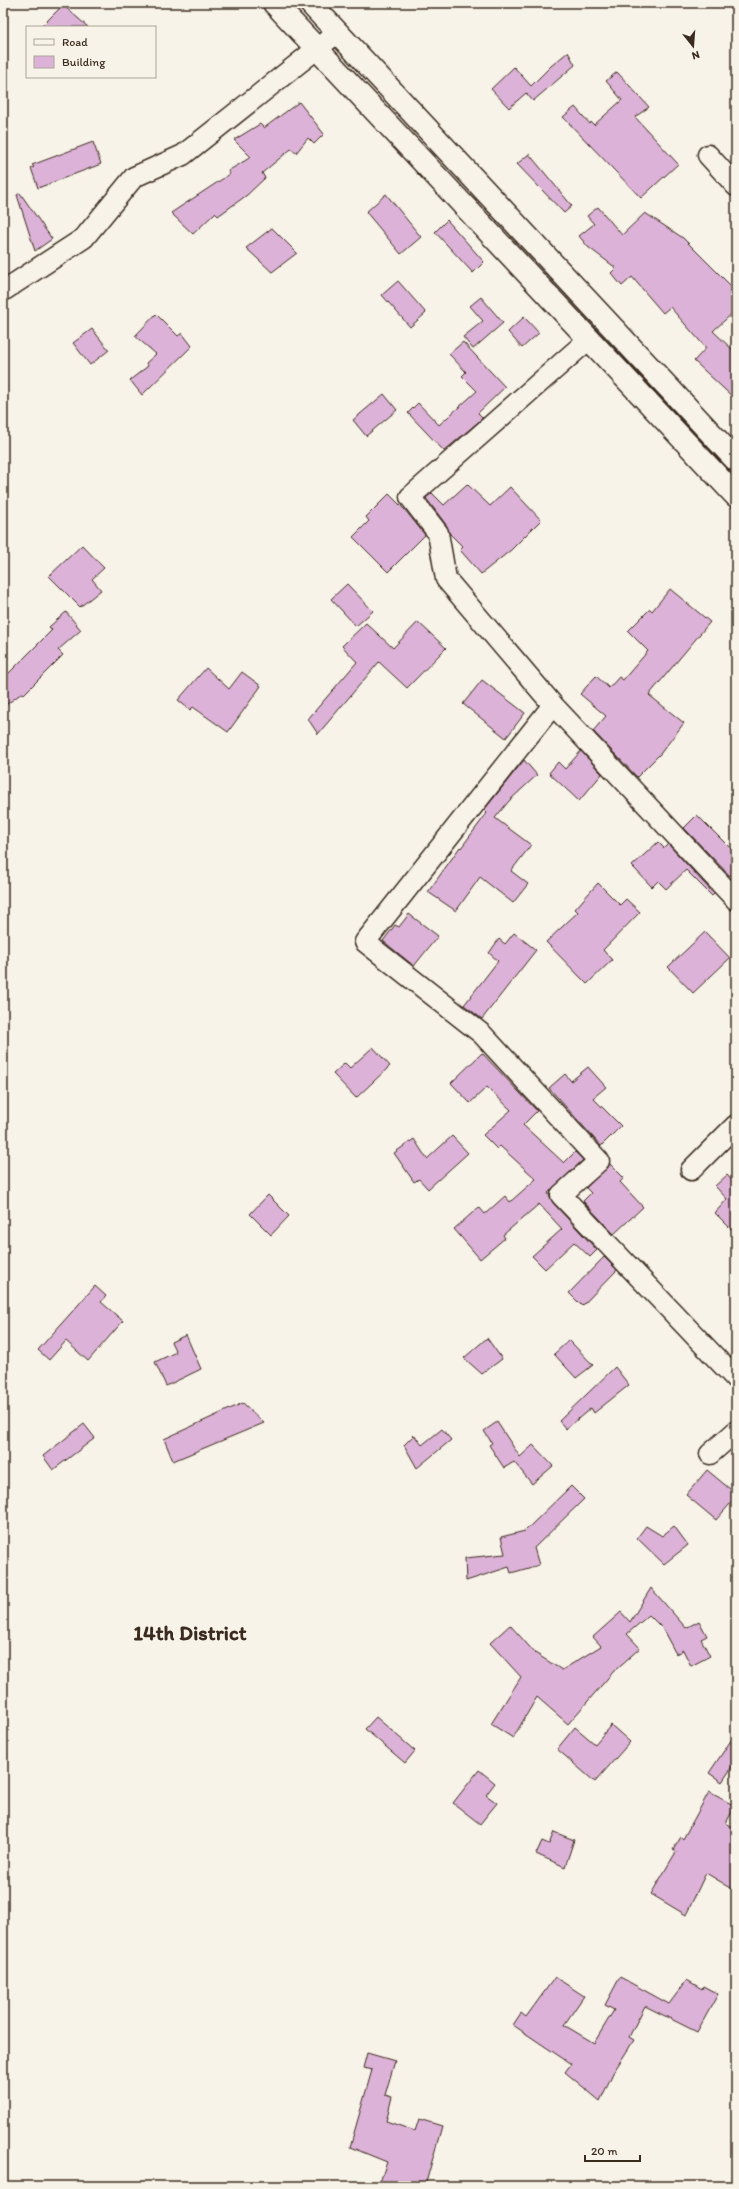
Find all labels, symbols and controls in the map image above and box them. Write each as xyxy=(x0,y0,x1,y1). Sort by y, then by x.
legend xyxy=(26,26,156,78)
north arrow xyxy=(673,26,713,66)
text: Road xyxy=(62,35,88,49)
text: N xyxy=(690,48,701,62)
text: Building xyxy=(62,55,106,69)
district label: 14th District xyxy=(133,1620,247,1645)
scale bar xyxy=(585,2137,640,2163)
text: 20 m xyxy=(591,2144,618,2158)

